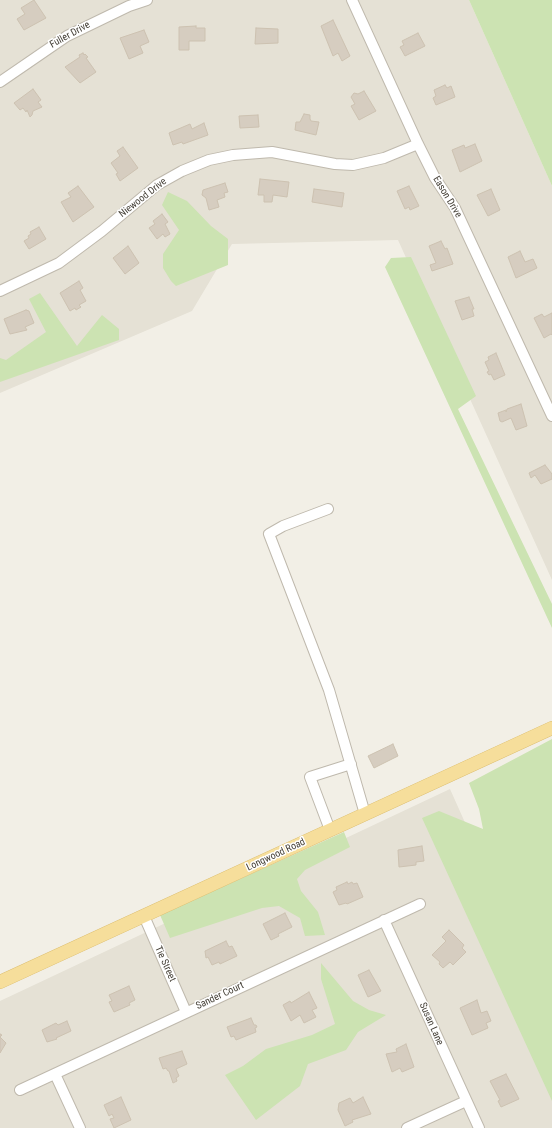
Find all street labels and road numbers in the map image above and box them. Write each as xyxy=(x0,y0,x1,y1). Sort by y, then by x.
street label: Fuller Drive xyxy=(48,19,92,51)
street label: Eason Drive xyxy=(430,174,464,220)
street label: Niewood Drive xyxy=(117,176,169,220)
street label: Longwood Road xyxy=(245,836,307,874)
street label: Tie Street xyxy=(152,944,178,984)
street label: Sander Court xyxy=(194,980,246,1012)
street label: Susan Lane xyxy=(416,1001,446,1047)

